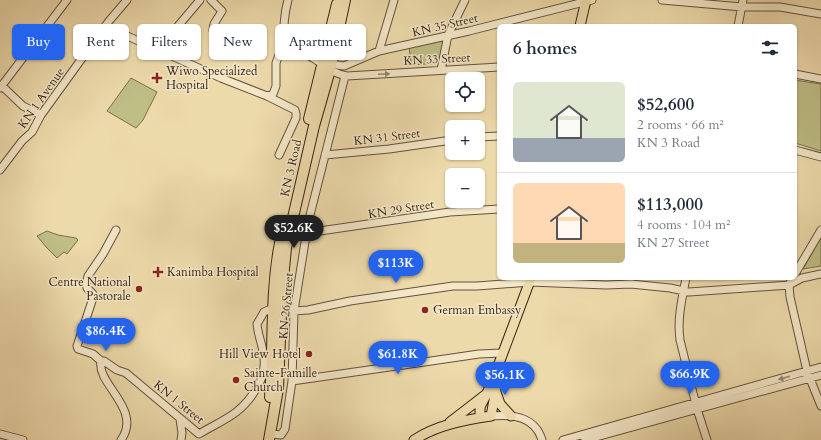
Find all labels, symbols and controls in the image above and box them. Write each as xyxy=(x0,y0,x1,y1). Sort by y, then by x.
street label: KN 35 Street xyxy=(411,10,480,40)
chip: Buy xyxy=(12,24,65,60)
chip: Rent xyxy=(73,24,129,60)
chip: Filters xyxy=(137,24,201,60)
chip: New xyxy=(209,24,267,60)
chip: Apartment xyxy=(275,24,366,60)
text: 6 homes xyxy=(513,37,577,60)
icon: filters xyxy=(759,37,781,59)
street label: KN 33 Street xyxy=(403,49,471,69)
place label: Wiwo Specialized Hospital xyxy=(165,63,258,93)
street label: KN 1 Avenue xyxy=(14,64,68,132)
one-way arrow xyxy=(378,70,390,77)
marker: Wiwo Specialized Hospital xyxy=(151,72,163,84)
map controls xyxy=(445,72,485,208)
button: locate xyxy=(445,72,485,112)
text: $52,600 xyxy=(637,93,694,116)
icon: home xyxy=(545,98,593,146)
text: 2 rooms · 66 m² xyxy=(637,116,724,134)
button: + xyxy=(445,120,485,160)
street label: KN 31 Street xyxy=(353,125,421,149)
text: KN 3 Road xyxy=(637,134,700,152)
street label: KN 3 Road xyxy=(277,137,305,198)
button: − xyxy=(445,168,485,208)
text: $113,000 xyxy=(637,193,703,216)
street label: KN 29 Street xyxy=(367,196,435,222)
icon: home xyxy=(545,199,593,247)
pin: $52.6K xyxy=(261,215,327,249)
text: 4 rooms · 104 m² xyxy=(637,216,730,234)
text: $52.6K xyxy=(274,219,314,237)
text: KN 27 Street xyxy=(637,234,709,252)
pin: $113K xyxy=(368,250,424,284)
text: $113K xyxy=(377,254,415,272)
place label: Kanimba Hospital xyxy=(167,264,259,280)
marker: Kanimba Hospital xyxy=(152,266,164,278)
street label: KN 26 Street xyxy=(275,272,297,340)
place label: Centre National Pastorale xyxy=(49,274,131,304)
marker: Centre National Pastorale xyxy=(134,284,144,294)
place label: German Embassy xyxy=(433,302,522,318)
marker: German Embassy xyxy=(420,305,430,315)
pin: $86.4K xyxy=(73,318,139,352)
text: $86.4K xyxy=(86,322,126,340)
pin: $61.8K xyxy=(365,341,431,375)
text: $61.8K xyxy=(378,345,418,363)
place label: Hill View Hotel xyxy=(219,346,301,362)
marker: Hill View Hotel xyxy=(304,349,314,359)
pin: $66.9K xyxy=(657,361,723,395)
pin: $56.1K xyxy=(472,362,538,396)
place label: Sainte-Famille Church xyxy=(244,365,317,395)
text: $66.9K xyxy=(670,365,710,383)
text: $56.1K xyxy=(485,366,525,384)
marker: Sainte-Famille Church xyxy=(231,375,241,385)
one-way arrow xyxy=(777,375,789,381)
street label: KN 1 Street xyxy=(150,377,208,427)

